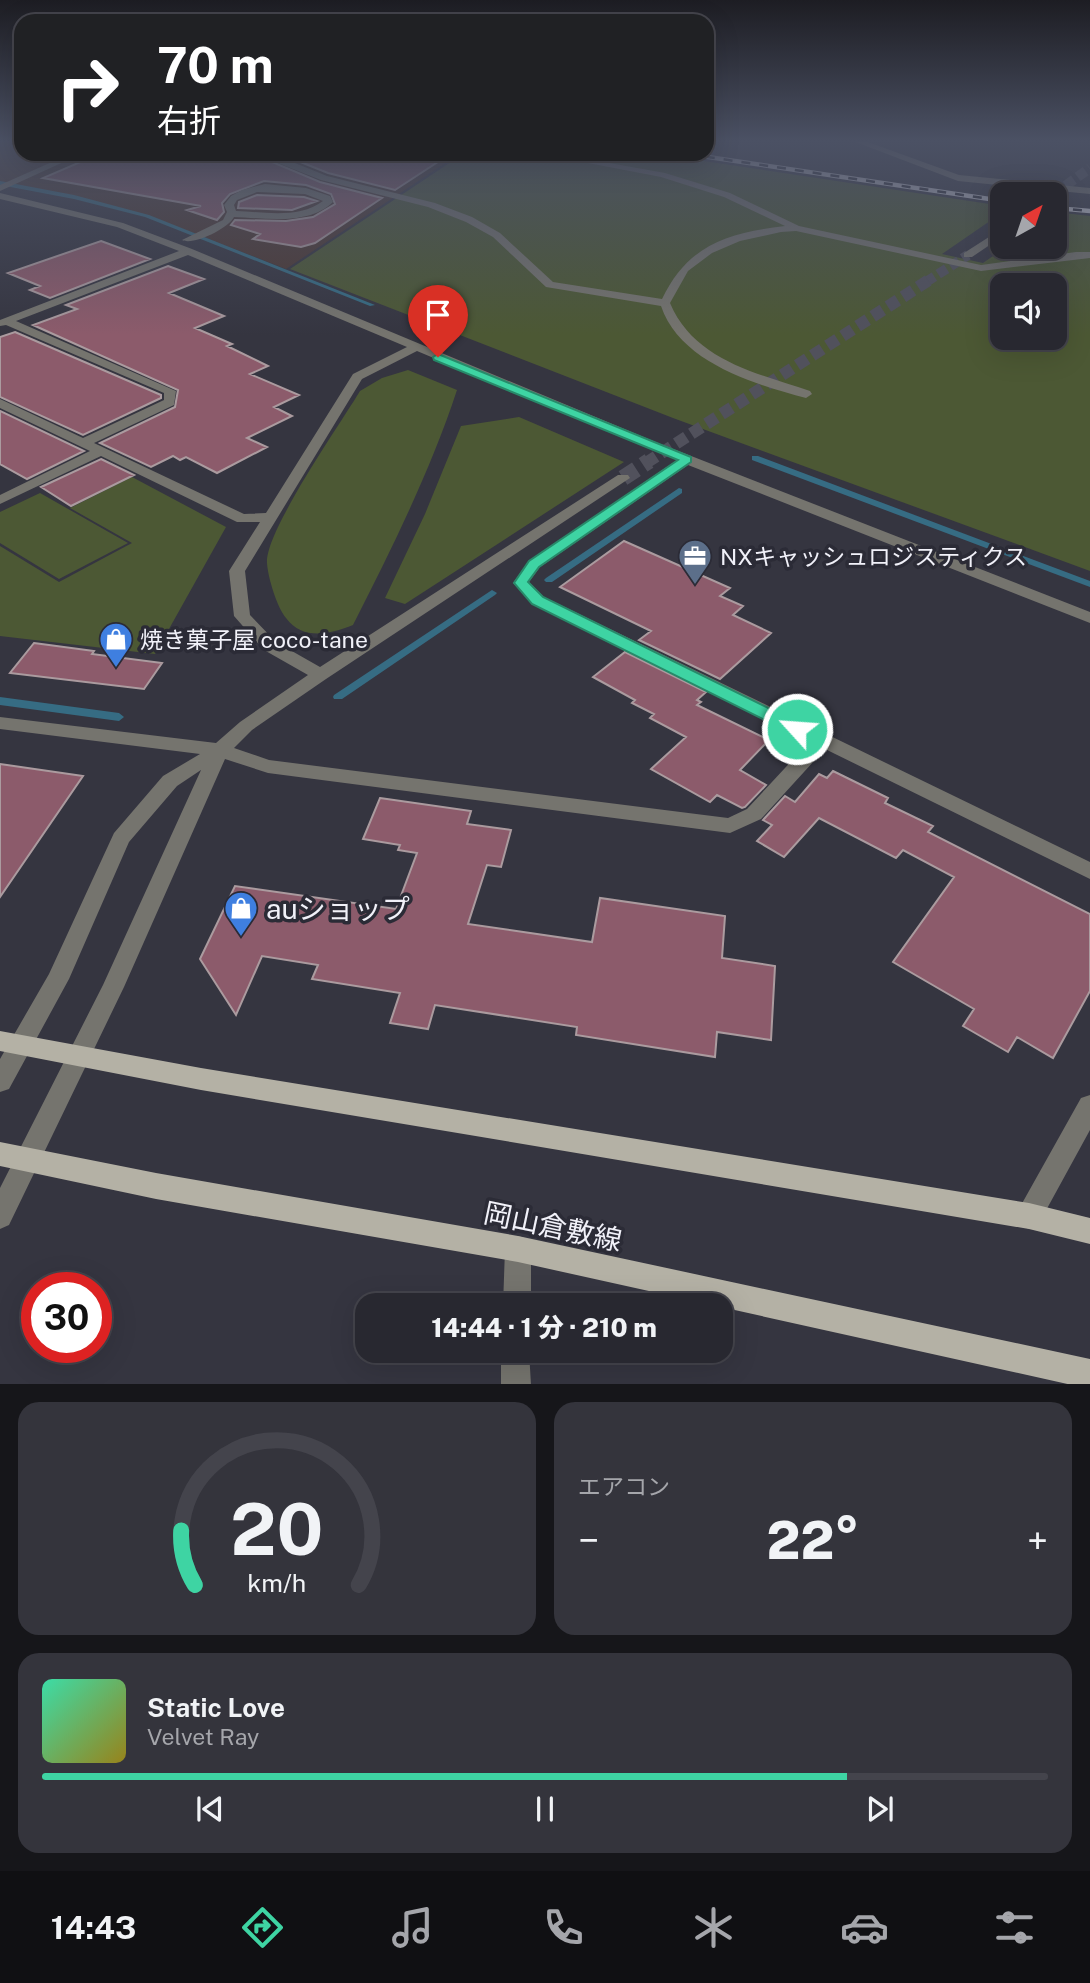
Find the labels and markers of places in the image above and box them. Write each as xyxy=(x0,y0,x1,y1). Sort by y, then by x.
pin xyxy=(408,285,468,357)
office icon: NXキャッシュロジスティクス xyxy=(676,537,714,586)
place label: NXキャッシュロジスティクス xyxy=(720,543,1027,570)
shop icon: 焼き菓子屋 coco-tane xyxy=(97,620,135,669)
place label: 焼き菓子屋 coco-tane xyxy=(140,626,368,653)
shop icon: auショップ xyxy=(222,889,260,938)
place label: auショップ xyxy=(266,892,410,925)

